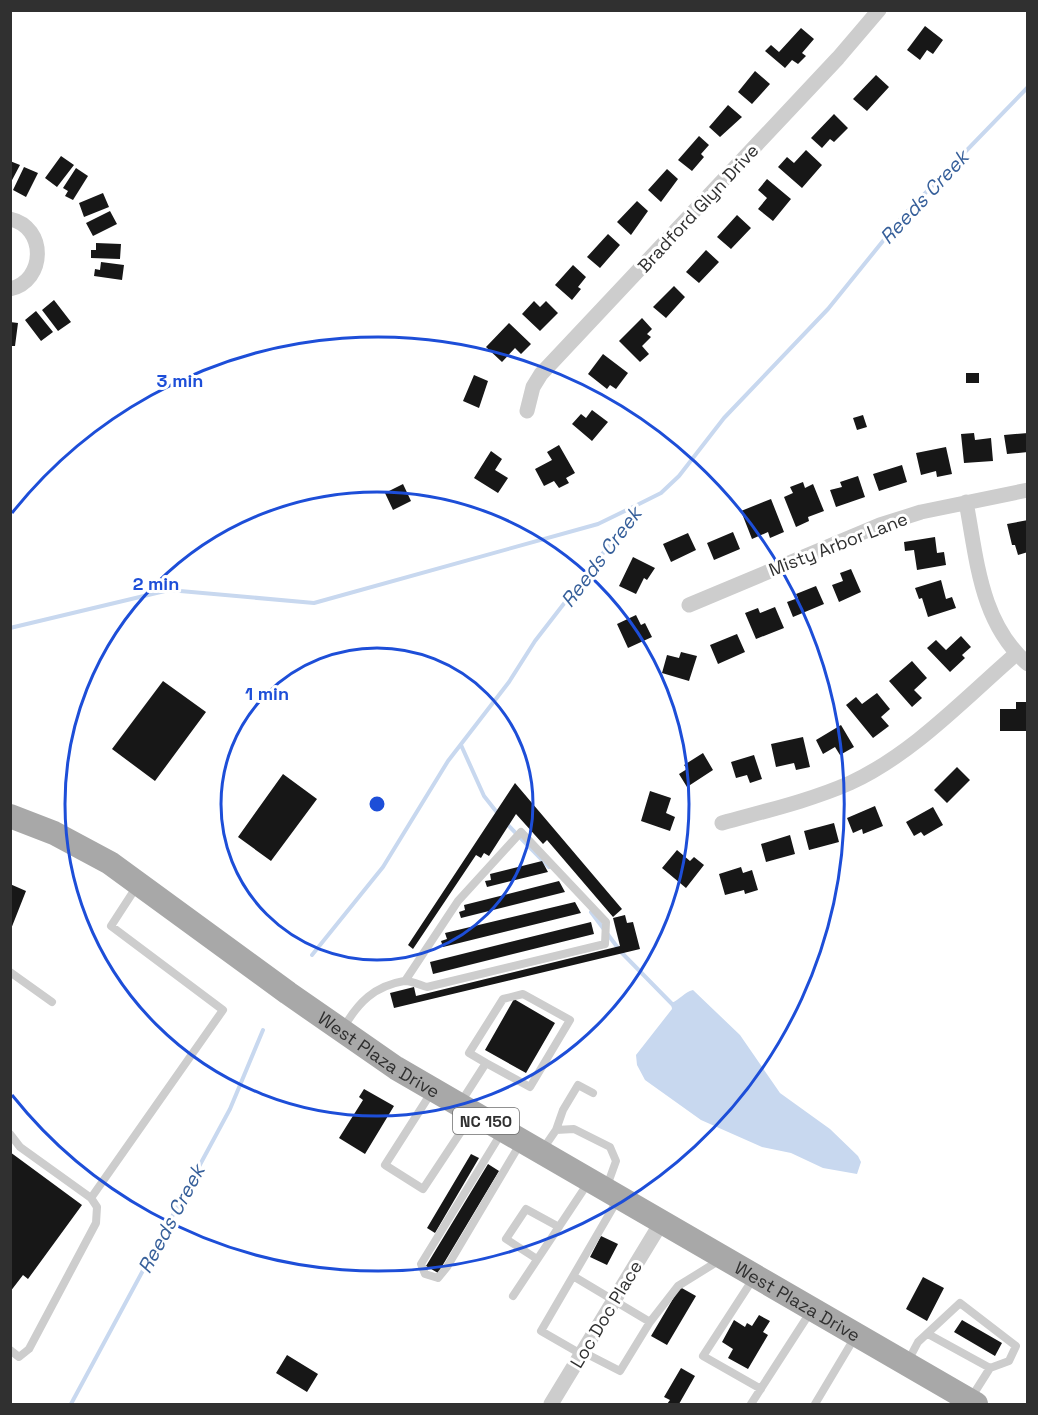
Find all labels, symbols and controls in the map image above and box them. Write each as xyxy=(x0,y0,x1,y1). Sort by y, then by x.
street label: Bradford Glyn Drive xyxy=(632,139,764,277)
water label: Reeds Creek xyxy=(874,143,976,250)
text: 3 min xyxy=(157,369,203,392)
water label: Reeds Creek xyxy=(555,500,649,612)
street label: Misty Arbor Lane xyxy=(765,507,911,581)
text: 2 min xyxy=(133,572,179,595)
text: 1 min xyxy=(245,682,289,705)
centre of rings xyxy=(367,794,387,814)
street label: West Plaza Drive xyxy=(314,1006,444,1103)
road number: NC 150 xyxy=(453,1108,519,1134)
water label: Reeds Creek xyxy=(132,1158,212,1278)
street label: West Plaza Drive xyxy=(731,1255,865,1346)
street label: Loc Doc Place xyxy=(565,1256,647,1372)

